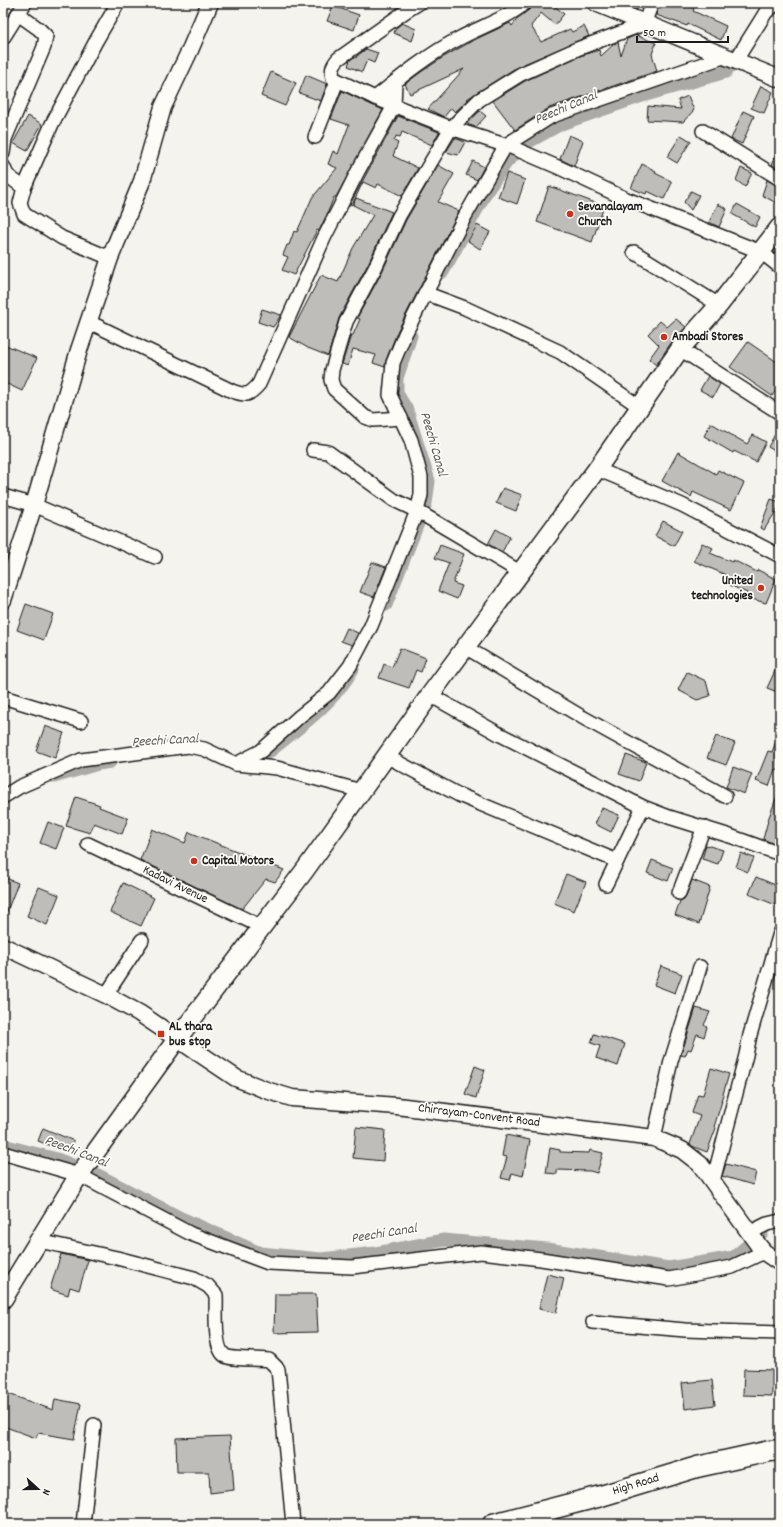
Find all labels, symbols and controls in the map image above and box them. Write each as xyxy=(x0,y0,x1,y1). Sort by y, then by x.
scale bar xyxy=(637,18,728,44)
text: 50 m xyxy=(643,25,666,42)
water label: Peechi Canal xyxy=(532,85,602,130)
place label: Sevanalayam Church xyxy=(578,198,643,232)
marker: Sevanalayam Church xyxy=(565,209,575,219)
place label: Ambadi Stores xyxy=(672,328,744,347)
marker: Ambadi Stores xyxy=(659,332,669,342)
water label: Peechi Canal xyxy=(414,409,452,480)
place label: United technologies xyxy=(691,572,754,606)
marker: United technologies xyxy=(756,583,766,593)
water label: Peechi Canal xyxy=(131,729,200,753)
place label: Capital Motors xyxy=(202,852,275,871)
marker: Capital Motors xyxy=(189,856,199,866)
street label: Kadavi Avenue xyxy=(139,861,211,909)
place label: AL thara bus stop xyxy=(169,1018,213,1052)
marker: AL thara bus stop xyxy=(156,1029,166,1039)
street label: Chirrayam-Convent Road xyxy=(417,1099,541,1133)
water label: Peechi Canal xyxy=(41,1131,112,1174)
water label: Peechi Canal xyxy=(350,1219,420,1249)
north arrow xyxy=(18,1469,58,1509)
street label: High Road xyxy=(610,1469,662,1501)
text: N xyxy=(37,1486,54,1498)

